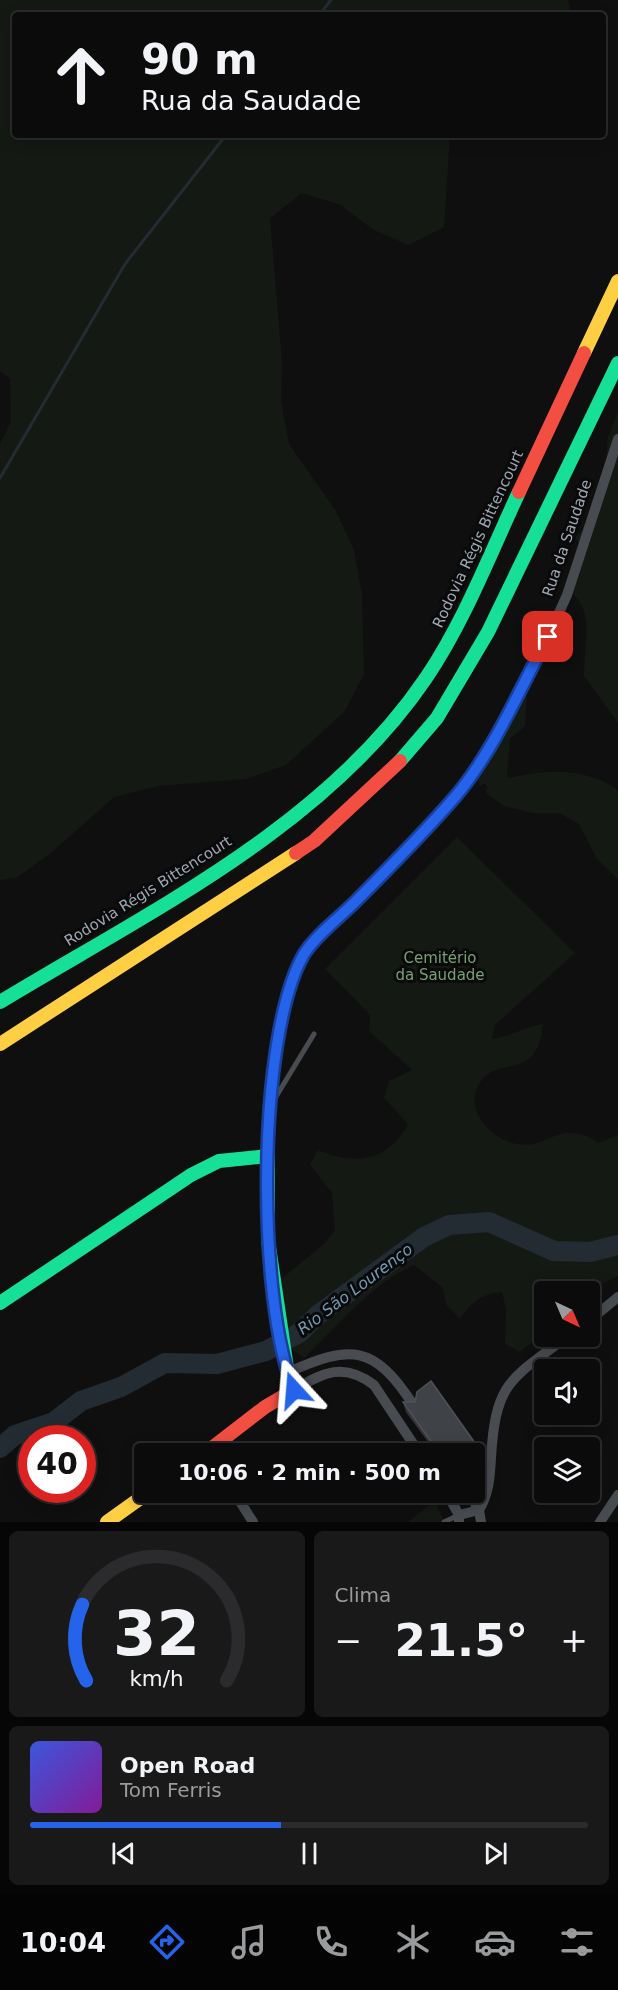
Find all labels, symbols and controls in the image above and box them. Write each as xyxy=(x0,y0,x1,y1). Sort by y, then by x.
text: 90 m xyxy=(141,35,258,84)
icon: ahead xyxy=(42,36,120,114)
text: Rua da Saudade xyxy=(141,85,361,116)
street label: Rodovia Régis Bittencourt xyxy=(429,447,527,631)
street label: Rua da Saudade xyxy=(539,477,595,599)
pin xyxy=(522,611,573,662)
icon: arrive xyxy=(531,620,564,653)
street label: Rodovia Régis Bittencourt xyxy=(61,832,235,950)
park label: Cemitério da Saudade xyxy=(395,949,485,984)
water label: Rio São Lourenço xyxy=(294,1239,416,1338)
north arrow xyxy=(534,1281,600,1347)
map controls xyxy=(534,1281,600,1503)
position arrow xyxy=(262,1358,326,1422)
button: sound xyxy=(534,1359,600,1425)
speed limit sign: 40 xyxy=(18,1425,96,1503)
button: layers xyxy=(534,1437,600,1503)
text: 10:06 · 2 min · 500 m xyxy=(178,1460,441,1485)
text: Clima xyxy=(335,1583,391,1607)
text: 32 xyxy=(113,1597,200,1670)
text: 21.5° xyxy=(394,1614,528,1667)
text: − xyxy=(335,1621,362,1660)
text: + xyxy=(560,1621,588,1660)
text: km/h xyxy=(130,1666,184,1691)
text: Open Road xyxy=(120,1753,255,1778)
text: Tom Ferris xyxy=(120,1778,222,1802)
icon: previous xyxy=(107,1837,140,1870)
icon: pause xyxy=(293,1837,326,1870)
icon: next xyxy=(479,1837,512,1870)
icon: directions xyxy=(146,1921,188,1963)
icon: music xyxy=(228,1921,270,1963)
icon: phone xyxy=(310,1921,352,1963)
icon: climate xyxy=(392,1921,434,1963)
icon: car xyxy=(474,1921,516,1963)
icon: filters xyxy=(556,1921,598,1963)
text: 10:04 xyxy=(20,1927,106,1958)

